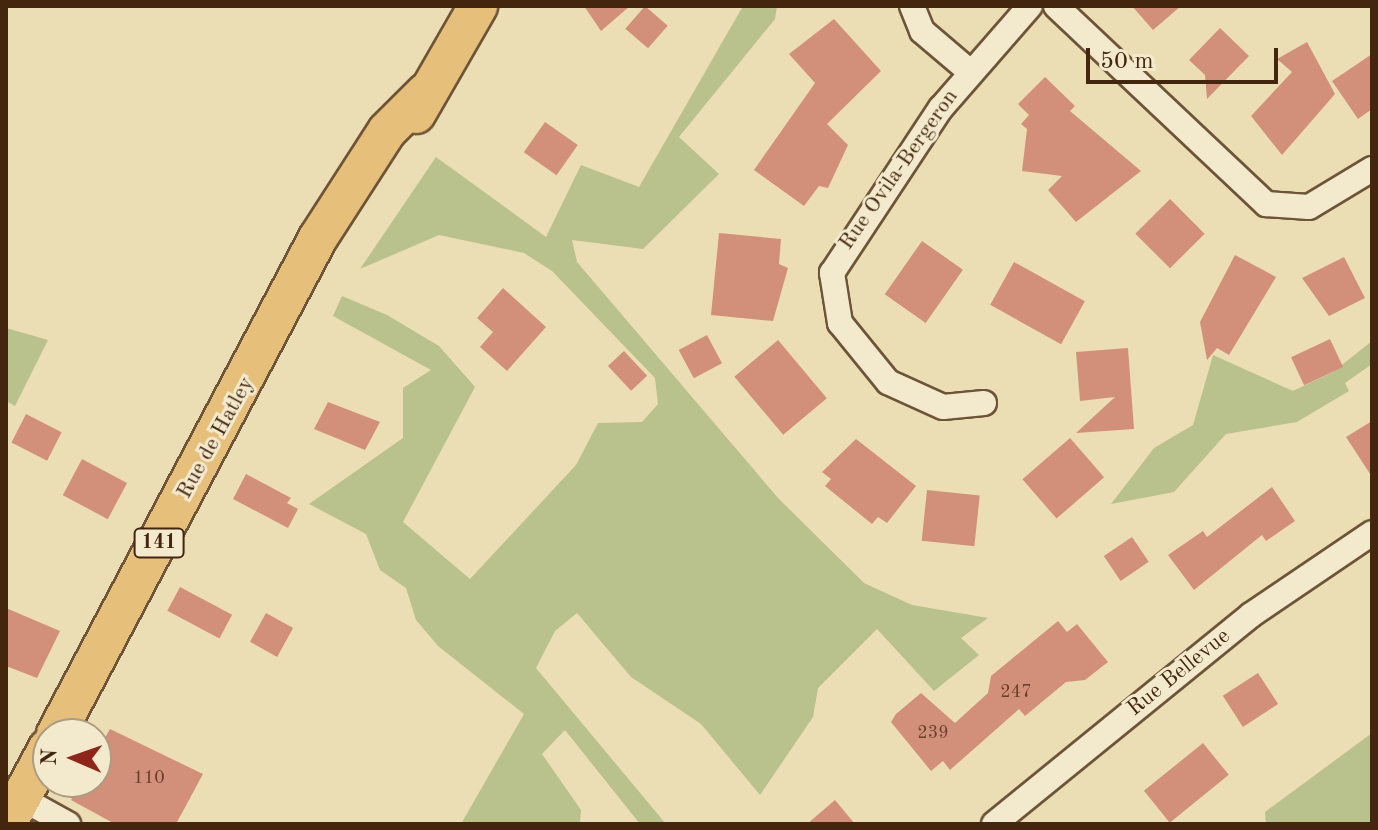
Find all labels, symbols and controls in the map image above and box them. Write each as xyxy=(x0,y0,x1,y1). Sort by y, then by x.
scale bar xyxy=(1090,32,1282,82)
text: 50 m xyxy=(1100,50,1154,74)
street label: Rue Ovila-Bergeron xyxy=(834,85,964,255)
street label: Rue de Hatley xyxy=(172,372,260,504)
road number: 141 xyxy=(133,527,185,559)
street label: Rue Bellevue xyxy=(1122,624,1236,722)
house number: 247 xyxy=(1000,681,1032,703)
north arrow xyxy=(32,718,112,798)
house number: 239 xyxy=(917,722,949,744)
text: N xyxy=(39,748,61,766)
house number: 110 xyxy=(133,767,165,789)

